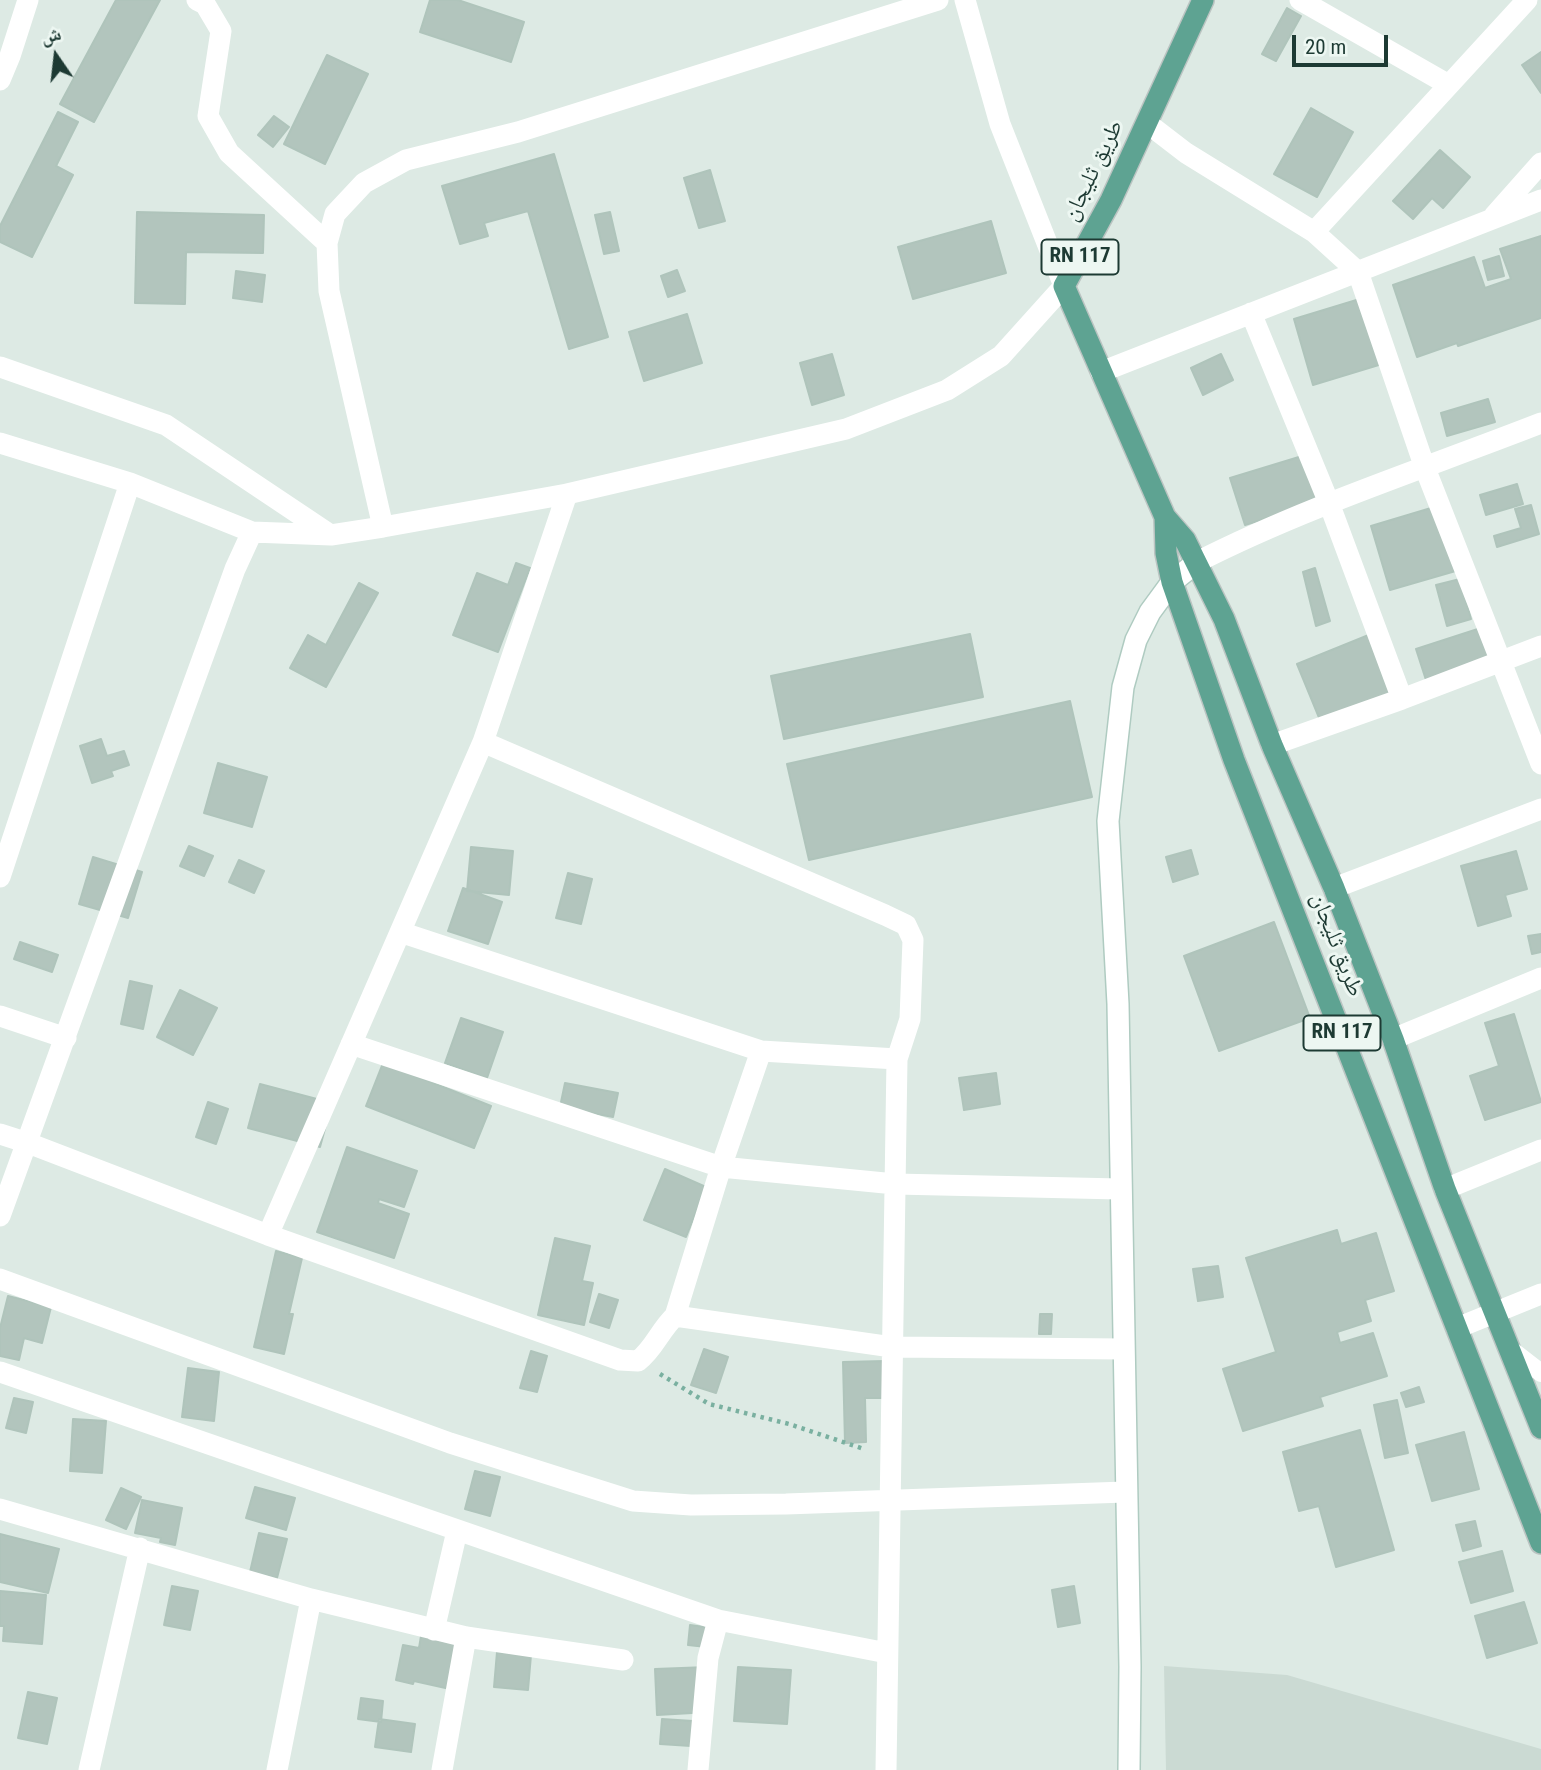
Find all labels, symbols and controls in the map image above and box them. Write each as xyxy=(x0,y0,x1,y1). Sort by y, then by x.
north arrow xyxy=(21,21,91,91)
scale bar xyxy=(1296,21,1392,65)
text: ش xyxy=(38,22,63,49)
text: 20 m xyxy=(1305,35,1346,59)
street label: طريق ثليجان xyxy=(1058,116,1130,226)
road number: RN 117 xyxy=(1042,240,1118,274)
street label: طريق ثليجان xyxy=(1304,889,1368,1001)
road number: RN 117 xyxy=(1304,1016,1380,1050)

